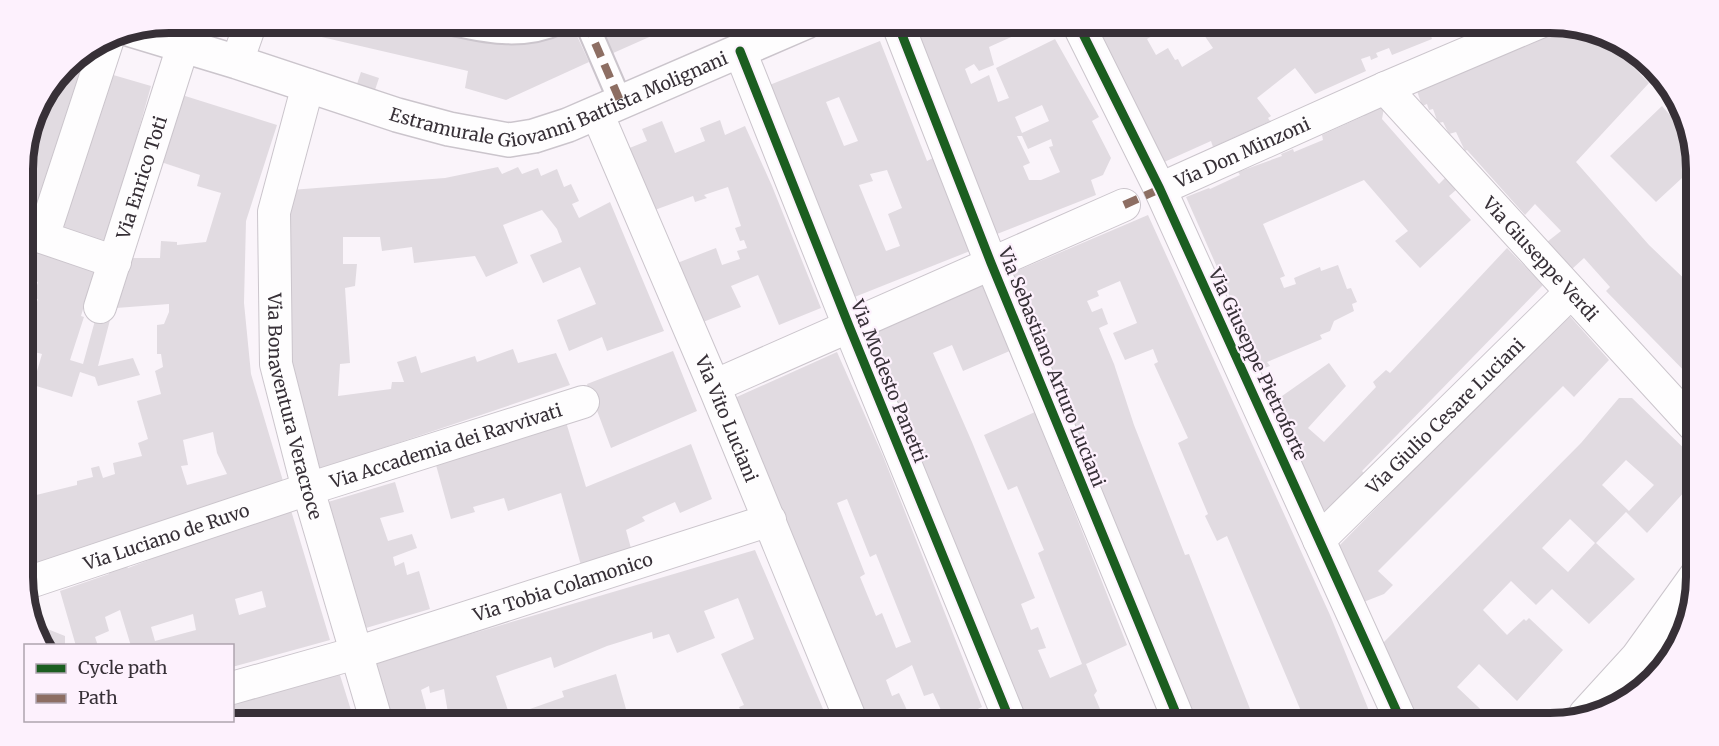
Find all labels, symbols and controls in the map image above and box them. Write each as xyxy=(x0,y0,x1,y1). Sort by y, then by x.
street label: Estramurale Giovanni Battista Molignani xyxy=(387,46,731,152)
street label: Via Don Minzoni xyxy=(1170,112,1313,193)
street label: Via Enrico Toti xyxy=(111,113,172,243)
street label: Via Giuseppe Verdi xyxy=(1478,191,1604,326)
street label: Via Sebastiano Arturo Luciani xyxy=(993,243,1111,490)
street label: Via Giuseppe Pietroforte xyxy=(1203,264,1313,464)
street label: Via Bonaventura Veracroce xyxy=(264,292,328,522)
street label: Via Modesto Panetti xyxy=(845,295,932,466)
street label: Via Giulio Cesare Luciani xyxy=(1360,333,1529,500)
street label: Via Vito Luciani xyxy=(690,351,764,485)
street label: Via Accademia dei Ravvivati xyxy=(326,398,565,493)
street label: Via Luciano de Ruvo xyxy=(79,498,252,575)
street label: Via Tobia Colamonico xyxy=(469,547,655,626)
legend xyxy=(24,644,234,722)
text: Cycle path xyxy=(78,656,168,679)
text: Path xyxy=(78,686,118,709)

